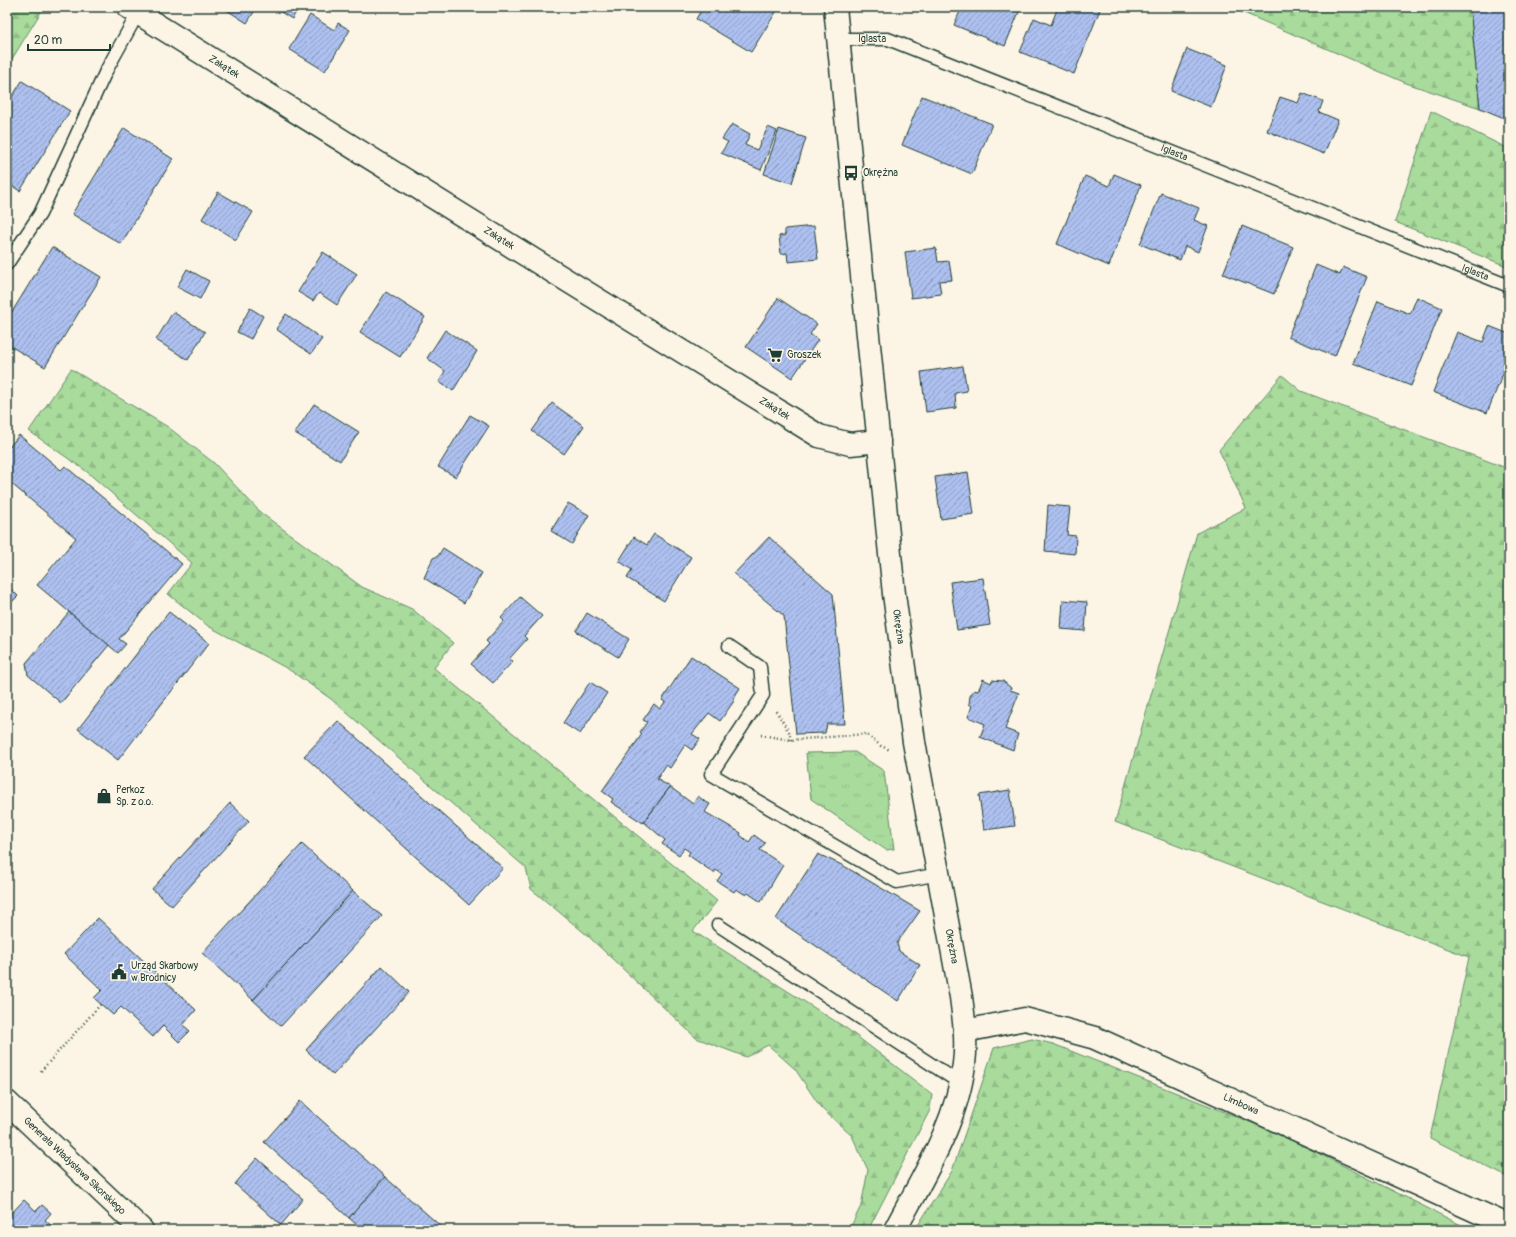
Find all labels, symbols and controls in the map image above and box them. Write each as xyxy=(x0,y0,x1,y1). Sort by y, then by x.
scale bar xyxy=(28,26,110,52)
text: 20 m xyxy=(34,33,63,48)
street label: Iglasta xyxy=(858,33,886,45)
street label: Zakątek xyxy=(206,53,242,81)
street label: Iglasta xyxy=(1159,142,1190,164)
bus stop icon: Okrężna xyxy=(842,164,860,182)
place label: Okrężna xyxy=(863,167,898,179)
street label: Zakątek xyxy=(481,224,517,253)
street label: Iglasta xyxy=(1460,262,1491,283)
supermarket icon: Groszek xyxy=(766,346,784,364)
place label: Groszek xyxy=(787,349,822,361)
street label: Zakątek xyxy=(757,394,793,423)
street label: Okrężna xyxy=(890,609,907,645)
place label: Perkoz Sp. z o.o. xyxy=(116,784,153,808)
shop icon: Perkoz Sp. z o.o. xyxy=(95,787,113,805)
street label: Okrężna xyxy=(943,928,961,965)
place label: Urząd Skarbowy w Brodnicy xyxy=(131,960,199,984)
public building icon: Urząd Skarbowy w Brodnicy xyxy=(110,963,128,981)
street label: Limbowa xyxy=(1221,1091,1261,1118)
street label: Generała Władysława Sikorskiego xyxy=(21,1115,128,1218)

